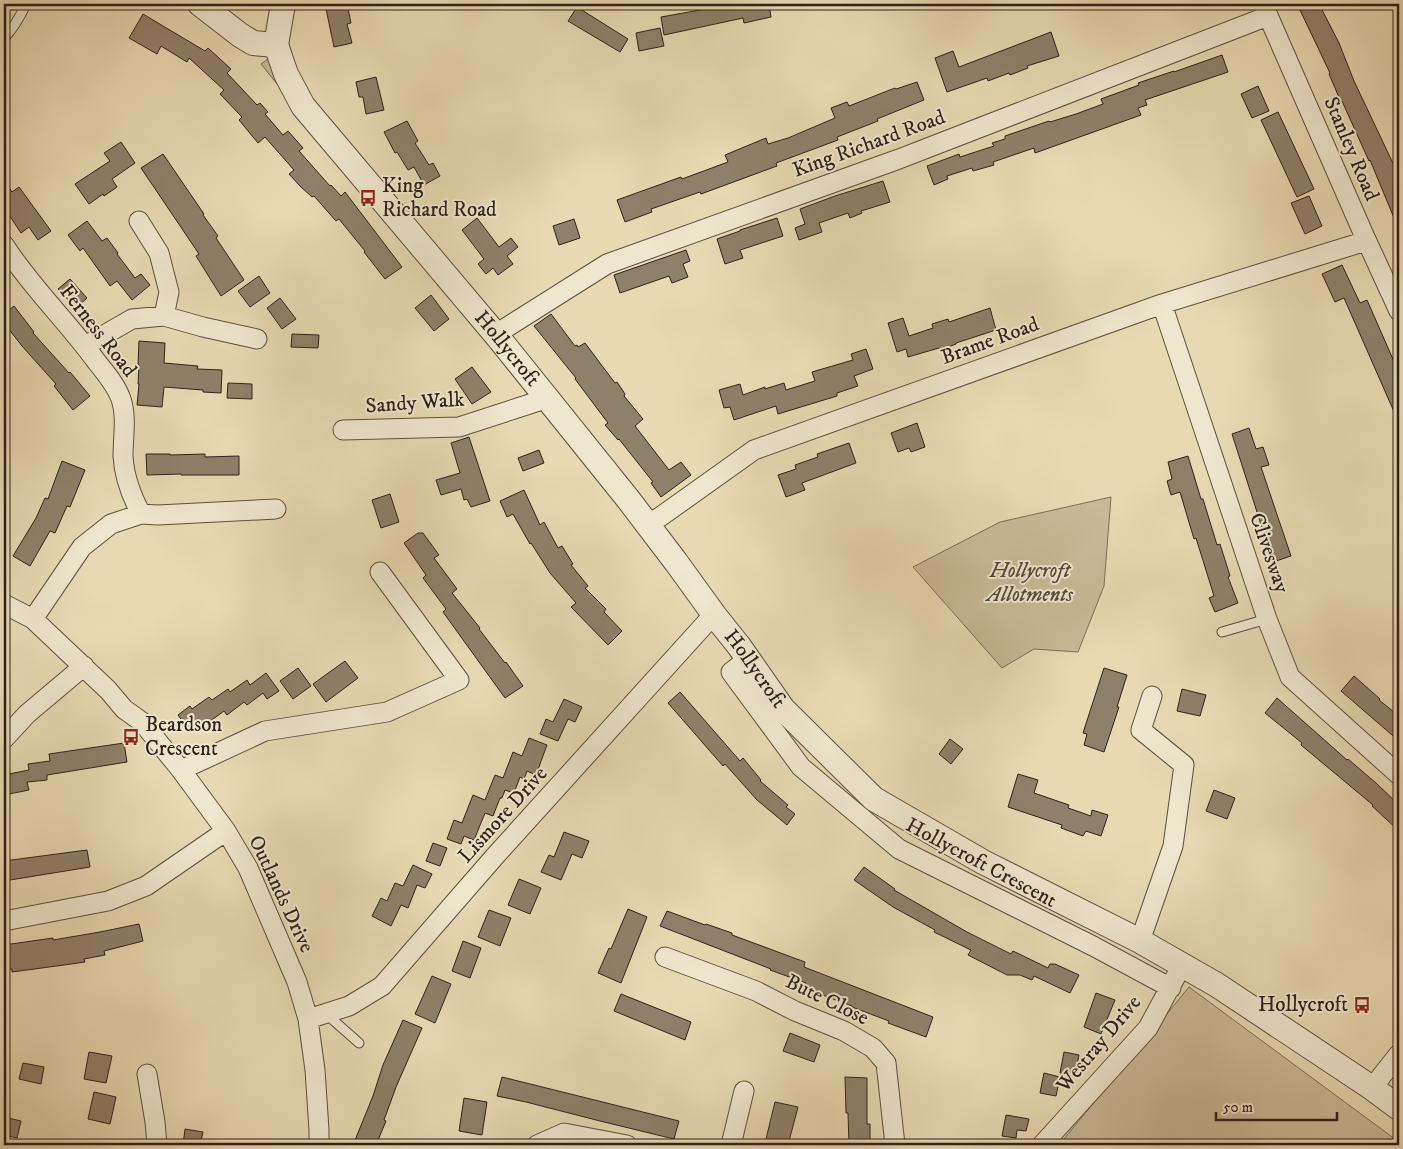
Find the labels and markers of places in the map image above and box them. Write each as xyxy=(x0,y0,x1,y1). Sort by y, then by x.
place label: King Richard Road xyxy=(382,173,497,223)
bus stop icon: King Richard Road xyxy=(358,188,378,208)
place label: Beardson Crescent xyxy=(145,712,222,762)
bus stop icon: Beardson Crescent xyxy=(121,727,141,747)
place label: Hollycroft xyxy=(1258,992,1348,1018)
bus stop icon: Hollycroft xyxy=(1352,995,1372,1015)

